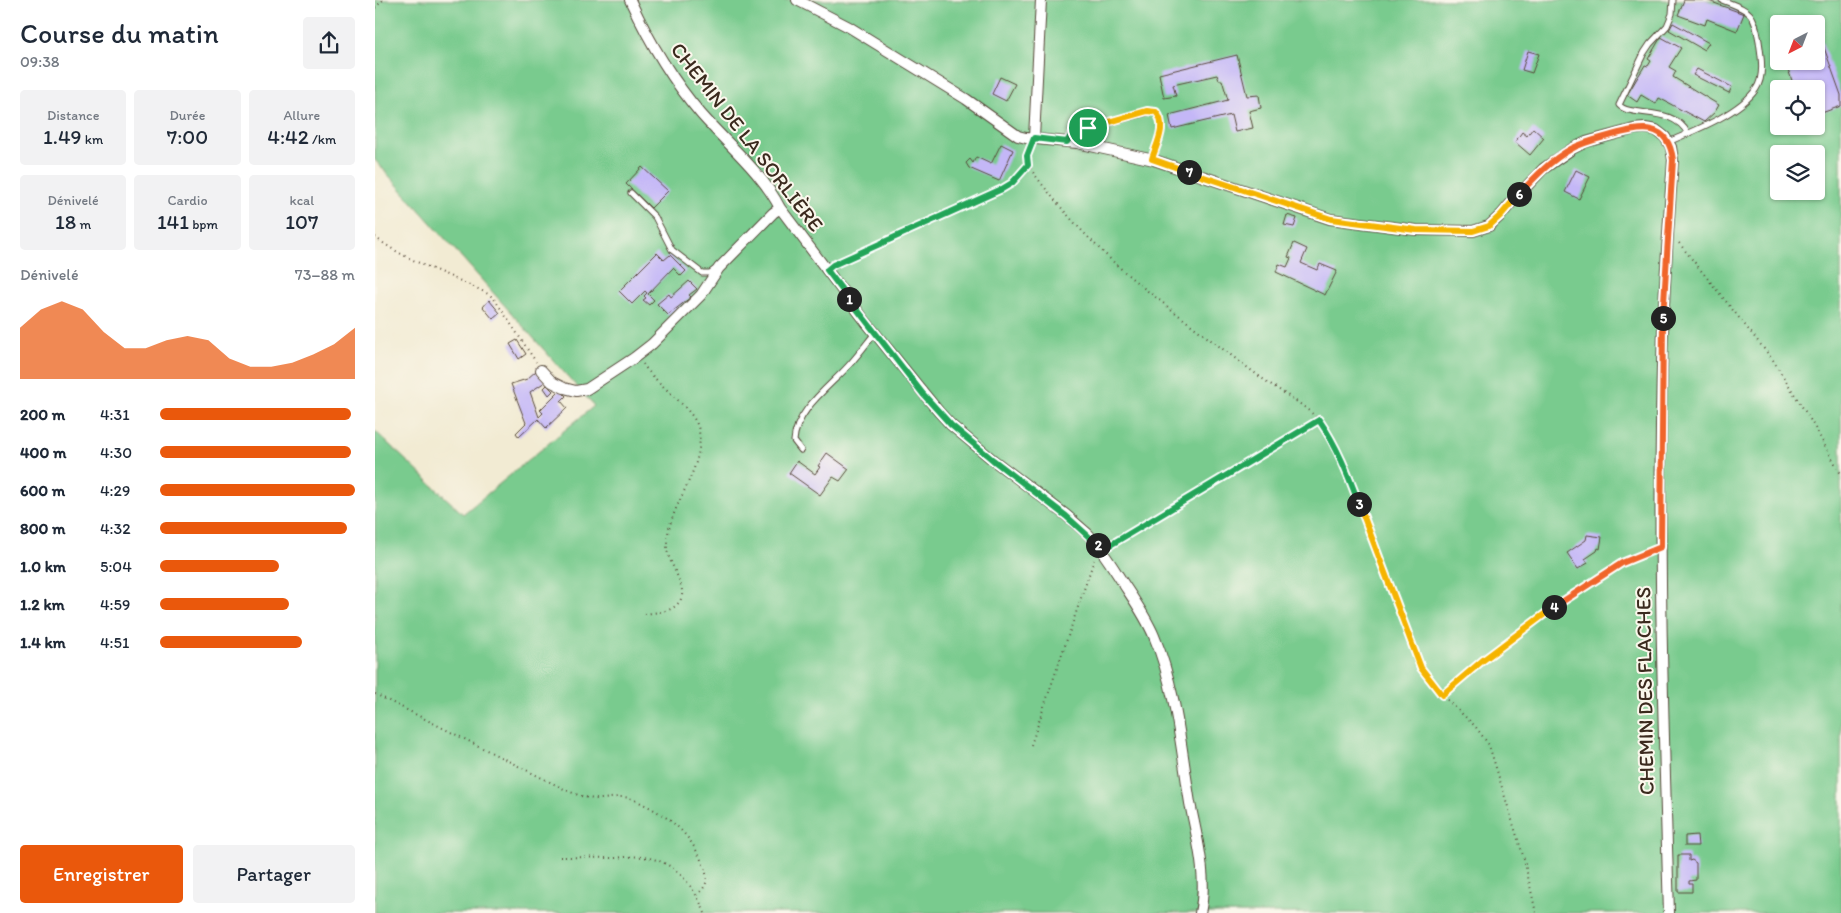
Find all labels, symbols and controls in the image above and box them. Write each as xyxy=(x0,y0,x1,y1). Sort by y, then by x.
north arrow xyxy=(1770,15,1825,70)
map controls xyxy=(1770,15,1825,200)
text: Course du matin xyxy=(20,16,219,50)
button: share xyxy=(303,17,355,69)
street label: CHEMIN DE LA SORLIÈRE xyxy=(666,37,829,236)
text: 09:38 xyxy=(20,52,60,71)
button: locate xyxy=(1770,80,1825,135)
text: Distance xyxy=(47,107,99,124)
text: Durée xyxy=(170,107,205,124)
text: Allure xyxy=(283,107,320,124)
pin xyxy=(1067,107,1109,149)
icon: arrive xyxy=(1074,114,1102,142)
text: 1.49 xyxy=(43,124,82,149)
text: 7:00 xyxy=(167,124,208,149)
text: 4:42 xyxy=(267,124,309,149)
text: km xyxy=(82,131,103,148)
text: /km xyxy=(309,131,336,148)
button: layers xyxy=(1770,145,1825,200)
pin: 7 xyxy=(1177,160,1201,184)
text: 7 xyxy=(1186,164,1193,181)
pin: 6 xyxy=(1507,182,1531,206)
text: 6 xyxy=(1516,186,1523,203)
text: Dénivelé xyxy=(48,192,99,209)
text: Cardio xyxy=(167,192,208,209)
text: kcal xyxy=(289,192,314,209)
text: 18 xyxy=(55,209,76,234)
text: 141 xyxy=(157,209,189,234)
text: 107 xyxy=(285,209,318,234)
text: m xyxy=(76,216,91,233)
text: bpm xyxy=(189,216,218,233)
text: Dénivelé xyxy=(20,265,79,284)
text: 73–88 m xyxy=(295,265,355,284)
pin: 1 xyxy=(837,286,861,312)
text: 1 xyxy=(846,291,853,308)
pin: 5 xyxy=(1651,306,1675,330)
text: 5 xyxy=(1660,310,1667,327)
text: 200 m xyxy=(20,405,65,424)
text: 4:31 xyxy=(100,405,130,424)
text: 400 m xyxy=(20,443,66,462)
text: 4:30 xyxy=(100,443,132,462)
text: 600 m xyxy=(20,481,65,500)
text: 4:29 xyxy=(100,481,130,500)
pin: 3 xyxy=(1347,492,1371,516)
text: 3 xyxy=(1356,496,1363,513)
text: 800 m xyxy=(20,519,66,538)
text: 4:32 xyxy=(100,519,131,538)
pin: 2 xyxy=(1085,532,1111,558)
text: 2 xyxy=(1095,537,1102,554)
text: 1.0 km xyxy=(20,557,66,576)
text: 5:04 xyxy=(100,557,132,576)
street label: CHEMIN DES FLACHES xyxy=(1630,587,1659,795)
pin: 4 xyxy=(1541,594,1567,620)
text: 1.2 km xyxy=(20,595,65,614)
text: 4:59 xyxy=(100,595,130,614)
text: 4 xyxy=(1550,599,1559,616)
text: 1.4 km xyxy=(20,633,66,652)
text: 4:51 xyxy=(100,633,129,652)
button: Enregistrer xyxy=(20,845,183,903)
button: Partager xyxy=(193,845,355,903)

